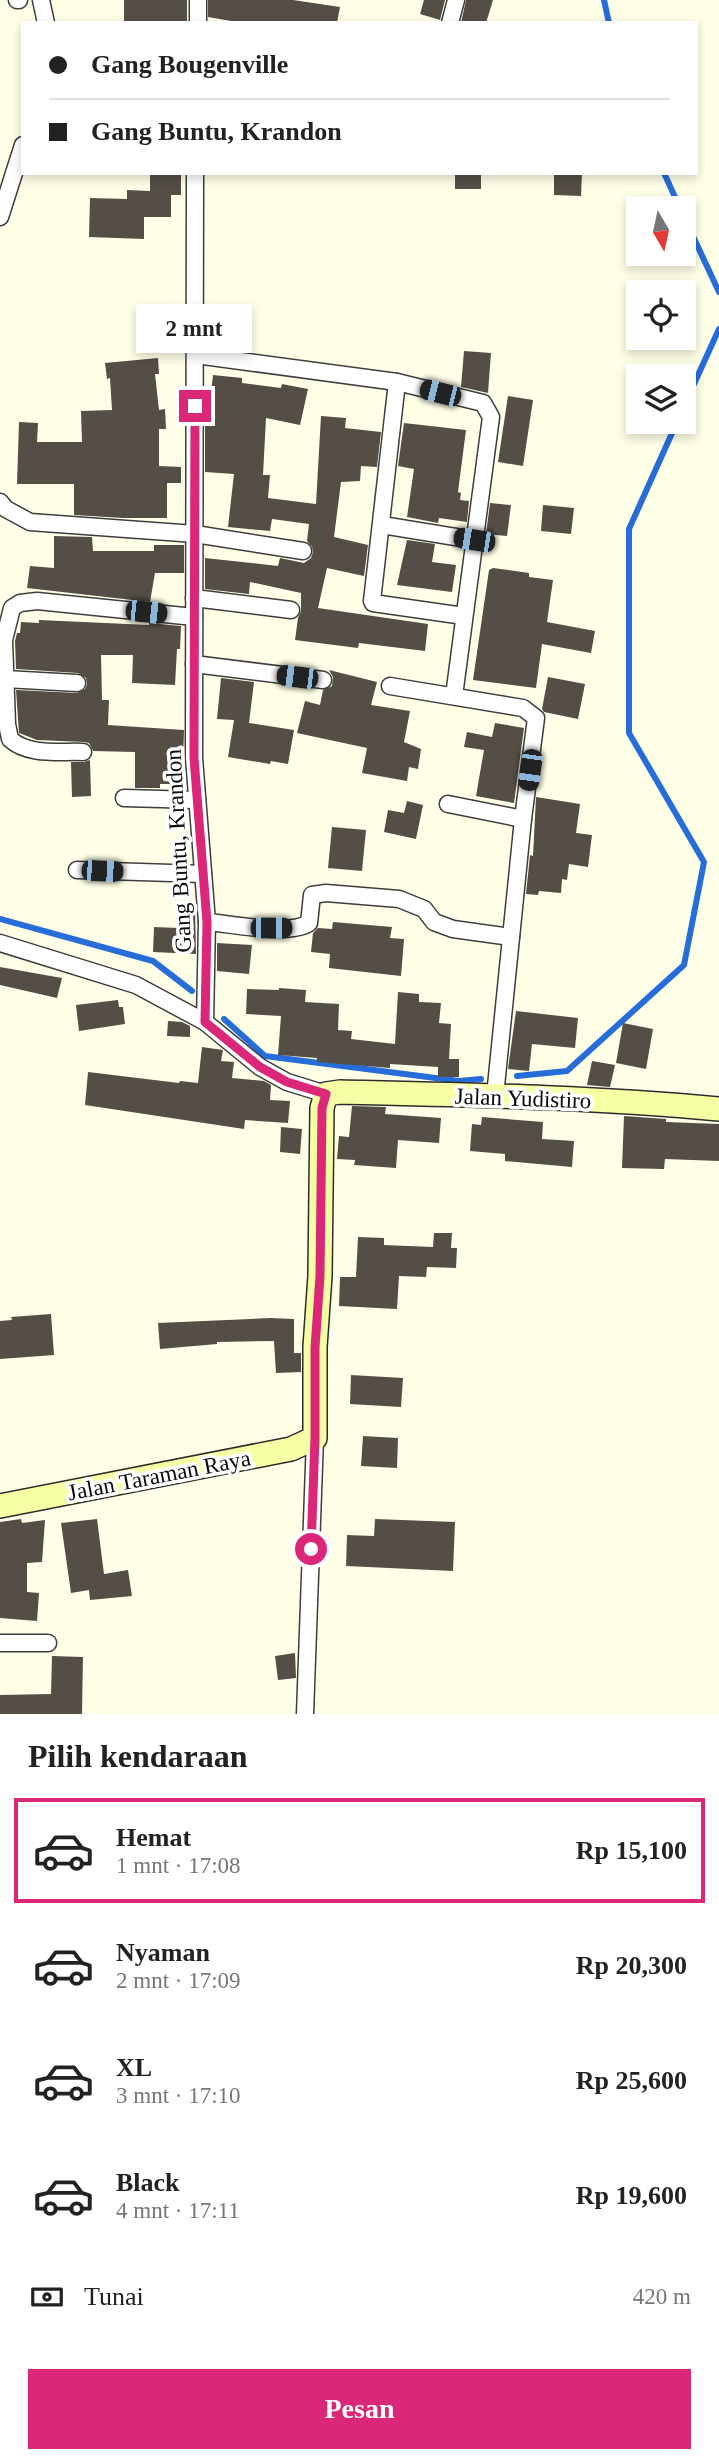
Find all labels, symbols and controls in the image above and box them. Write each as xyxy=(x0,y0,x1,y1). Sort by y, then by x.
text: Gang Bougenville xyxy=(91,50,288,79)
text: Gang Buntu, Krandon xyxy=(91,117,342,146)
north arrow xyxy=(626,196,696,266)
map controls xyxy=(626,196,696,434)
button: locate xyxy=(626,280,696,350)
callout: 2 mnt xyxy=(137,304,253,354)
text: 2 mnt xyxy=(166,316,222,341)
button: layers xyxy=(626,364,696,434)
car xyxy=(418,378,463,408)
route end xyxy=(179,390,211,422)
car xyxy=(452,526,497,554)
car xyxy=(125,599,168,625)
car xyxy=(275,664,320,690)
street label: Gang Buntu, Krandon xyxy=(161,748,196,953)
car xyxy=(517,748,544,792)
car xyxy=(81,860,124,882)
car xyxy=(251,918,293,939)
street label: Jalan Yudistiro xyxy=(454,1084,592,1113)
street label: Jalan Taraman Raya xyxy=(66,1446,253,1505)
route start xyxy=(295,1533,327,1565)
text: Pilih kendaraan xyxy=(28,1738,248,1774)
icon: car xyxy=(32,1819,95,1882)
text: Hemat xyxy=(116,1823,191,1852)
text: Rp 15,100 xyxy=(576,1836,687,1865)
text: 1 mnt · 17:08 xyxy=(116,1853,241,1878)
icon: car xyxy=(32,1934,95,1997)
text: Nyaman xyxy=(116,1938,210,1967)
text: Rp 20,300 xyxy=(576,1951,687,1980)
text: 2 mnt · 17:09 xyxy=(116,1968,241,1993)
icon: car xyxy=(32,2049,95,2112)
text: XL xyxy=(116,2053,152,2082)
text: Rp 25,600 xyxy=(576,2066,687,2095)
text: 3 mnt · 17:10 xyxy=(116,2083,241,2108)
icon: car xyxy=(32,2164,95,2227)
text: Black xyxy=(116,2168,180,2197)
text: Rp 19,600 xyxy=(576,2181,687,2210)
text: 4 mnt · 17:11 xyxy=(116,2198,240,2223)
icon: cash xyxy=(28,2278,66,2316)
text: Tunai xyxy=(84,2282,144,2311)
text: 420 m xyxy=(633,2284,691,2309)
button: Pesan xyxy=(28,2369,691,2449)

